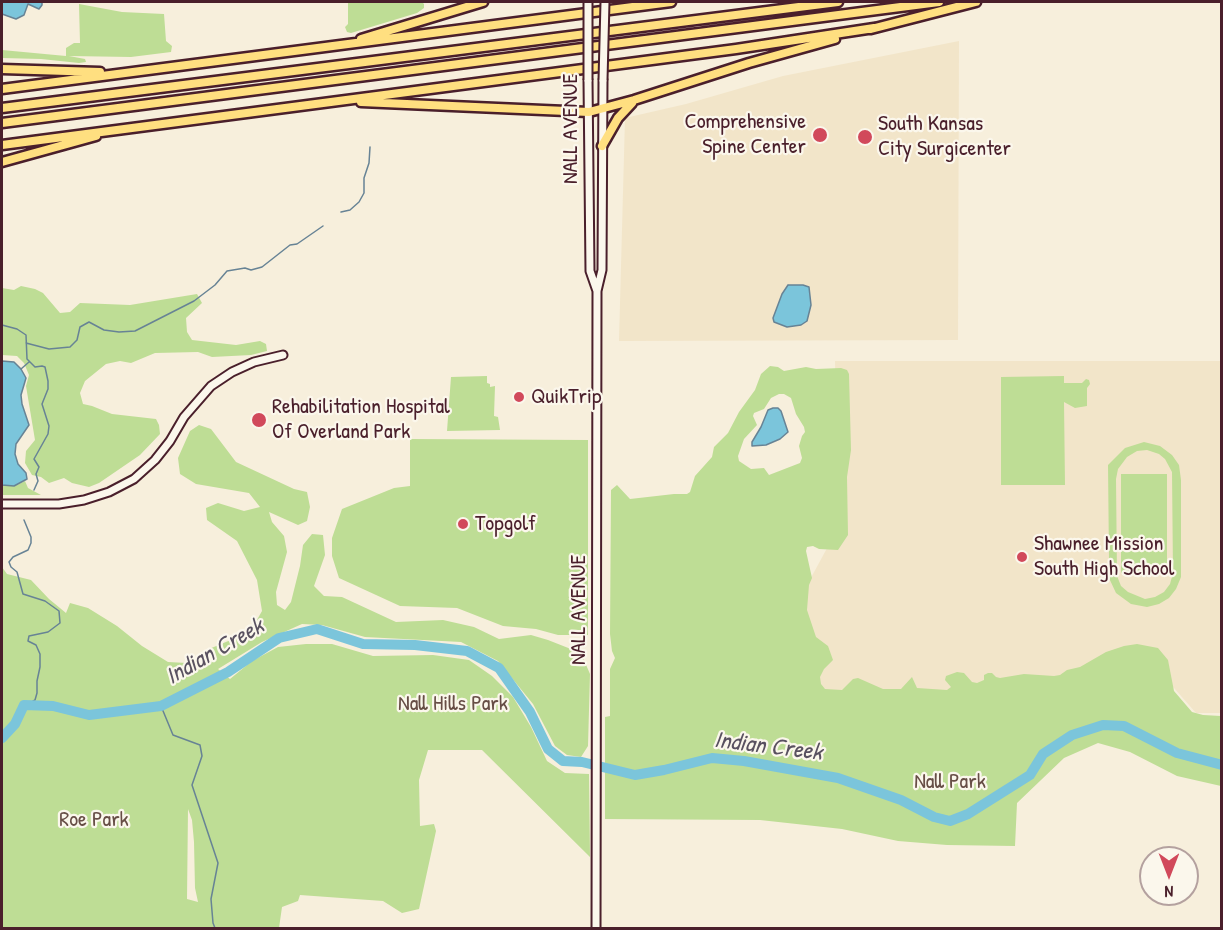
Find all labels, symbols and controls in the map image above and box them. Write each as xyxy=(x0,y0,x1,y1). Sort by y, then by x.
street label: NALL AVENUE xyxy=(558,74,584,184)
place label: Comprehensive Spine Center xyxy=(685,109,806,160)
place label: South Kansas City Surgicenter xyxy=(878,111,1011,162)
marker: Comprehensive Spine Center xyxy=(811,126,829,144)
marker: South Kansas City Surgicenter xyxy=(856,128,874,146)
place label: QuikTrip xyxy=(531,384,601,410)
marker: QuikTrip xyxy=(512,390,526,404)
place label: Rehabilitation Hospital Of Overland Park xyxy=(272,394,450,446)
marker: Rehabilitation Hospital Of Overland Park xyxy=(250,411,268,429)
place label: Topgolf xyxy=(475,511,536,537)
marker: Topgolf xyxy=(456,517,470,531)
place label: Shawnee Mission South High School xyxy=(1034,531,1174,582)
marker: Shawnee Mission South High School xyxy=(1015,550,1029,564)
street label: NALL AVENUE xyxy=(566,555,592,665)
water label: Indian Creek xyxy=(161,612,269,692)
park label: Nall Hills Park xyxy=(398,691,508,717)
water label: Indian Creek xyxy=(712,726,824,768)
park label: Nall Park xyxy=(914,769,986,795)
park label: Roe Park xyxy=(59,807,129,833)
north arrow xyxy=(1139,846,1199,906)
text: N xyxy=(1165,881,1173,903)

